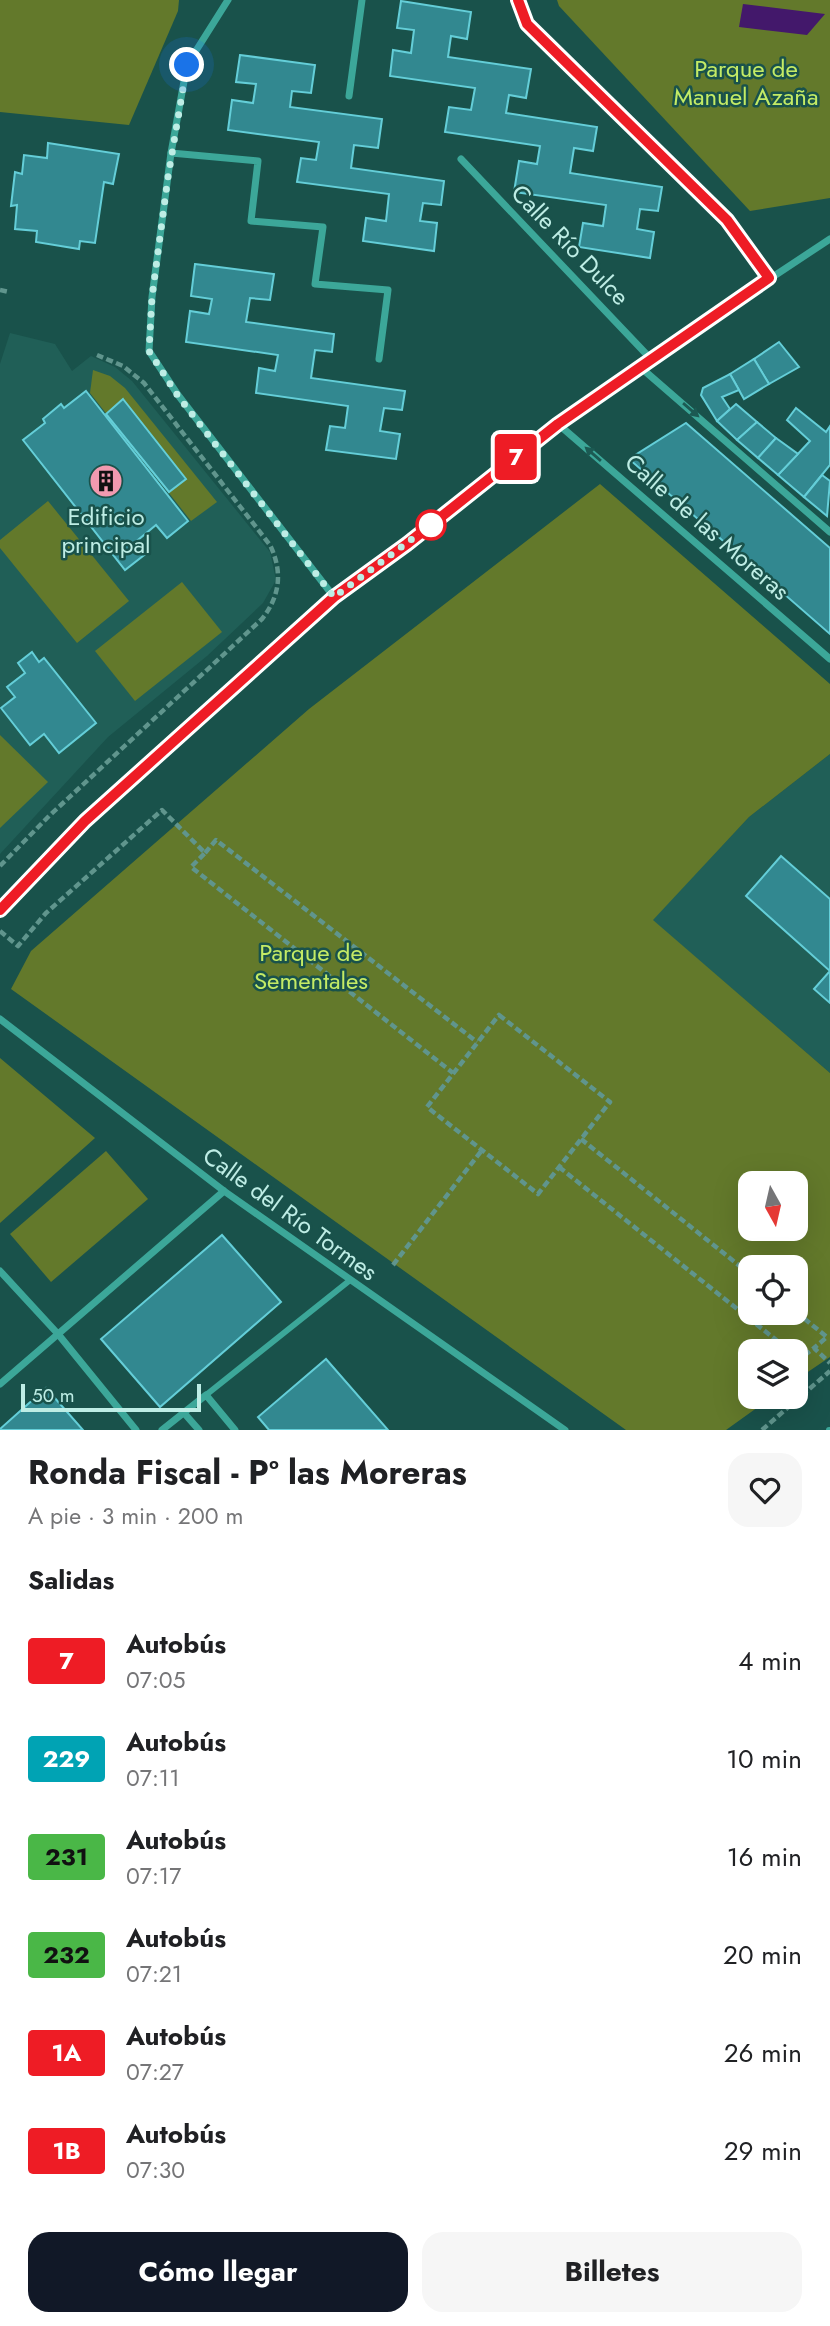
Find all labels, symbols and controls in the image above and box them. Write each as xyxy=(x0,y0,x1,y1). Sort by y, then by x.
your location xyxy=(169,47,204,82)
park label: Parque de Manuel Azaña xyxy=(673,51,819,114)
street label: Calle Río Dulce xyxy=(503,176,637,313)
one-way arrow xyxy=(682,402,700,418)
line badge: 7 xyxy=(493,434,539,480)
text: 7 xyxy=(509,439,523,474)
street label: Calle de las Moreras xyxy=(617,445,797,608)
one-way arrow xyxy=(584,446,602,462)
building icon: Edificio principal xyxy=(87,462,125,500)
place label: Edificio principal xyxy=(61,499,151,562)
unlabelled marker xyxy=(416,510,446,540)
park label: Parque de Sementales xyxy=(254,935,368,998)
street label: Calle del Río Tormes xyxy=(196,1138,385,1289)
north arrow xyxy=(738,1171,808,1241)
map controls xyxy=(738,1171,808,1409)
button: locate xyxy=(738,1255,808,1325)
button: layers xyxy=(738,1339,808,1409)
scale bar xyxy=(21,1381,201,1413)
text: 50 m xyxy=(32,1382,75,1409)
text: Ronda Fiscal - Pº las Moreras xyxy=(28,1449,467,1496)
button: heart xyxy=(728,1453,802,1527)
text: A pie · 3 min · 200 m xyxy=(28,1499,243,1533)
text: Salidas xyxy=(28,1561,114,1599)
text: Autobús xyxy=(126,1625,226,1663)
text: 4 min xyxy=(738,1642,802,1680)
text: 7 xyxy=(59,1643,74,1678)
text: 07:05 xyxy=(126,1663,186,1697)
text: Autobús xyxy=(126,1723,226,1761)
text: 10 min xyxy=(726,1740,802,1778)
text: 229 xyxy=(43,1741,90,1776)
text: 07:11 xyxy=(126,1761,179,1795)
text: Autobús xyxy=(126,1821,226,1859)
text: 16 min xyxy=(727,1838,802,1876)
text: 231 xyxy=(45,1839,88,1874)
text: 07:17 xyxy=(126,1859,181,1893)
text: Autobús xyxy=(126,1919,226,1957)
text: 20 min xyxy=(723,1936,802,1974)
text: 232 xyxy=(43,1937,90,1972)
text: 07:21 xyxy=(126,1957,182,1991)
text: Autobús xyxy=(126,2017,226,2055)
text: 26 min xyxy=(724,2034,802,2072)
text: 1A xyxy=(52,2035,81,2070)
text: 07:27 xyxy=(126,2055,184,2089)
text: Autobús xyxy=(126,2115,226,2153)
text: 29 min xyxy=(724,2132,802,2170)
text: 1B xyxy=(52,2133,81,2168)
text: 07:30 xyxy=(126,2153,185,2187)
button: Cómo llegar xyxy=(28,2232,408,2312)
button: Billetes xyxy=(422,2232,802,2312)

